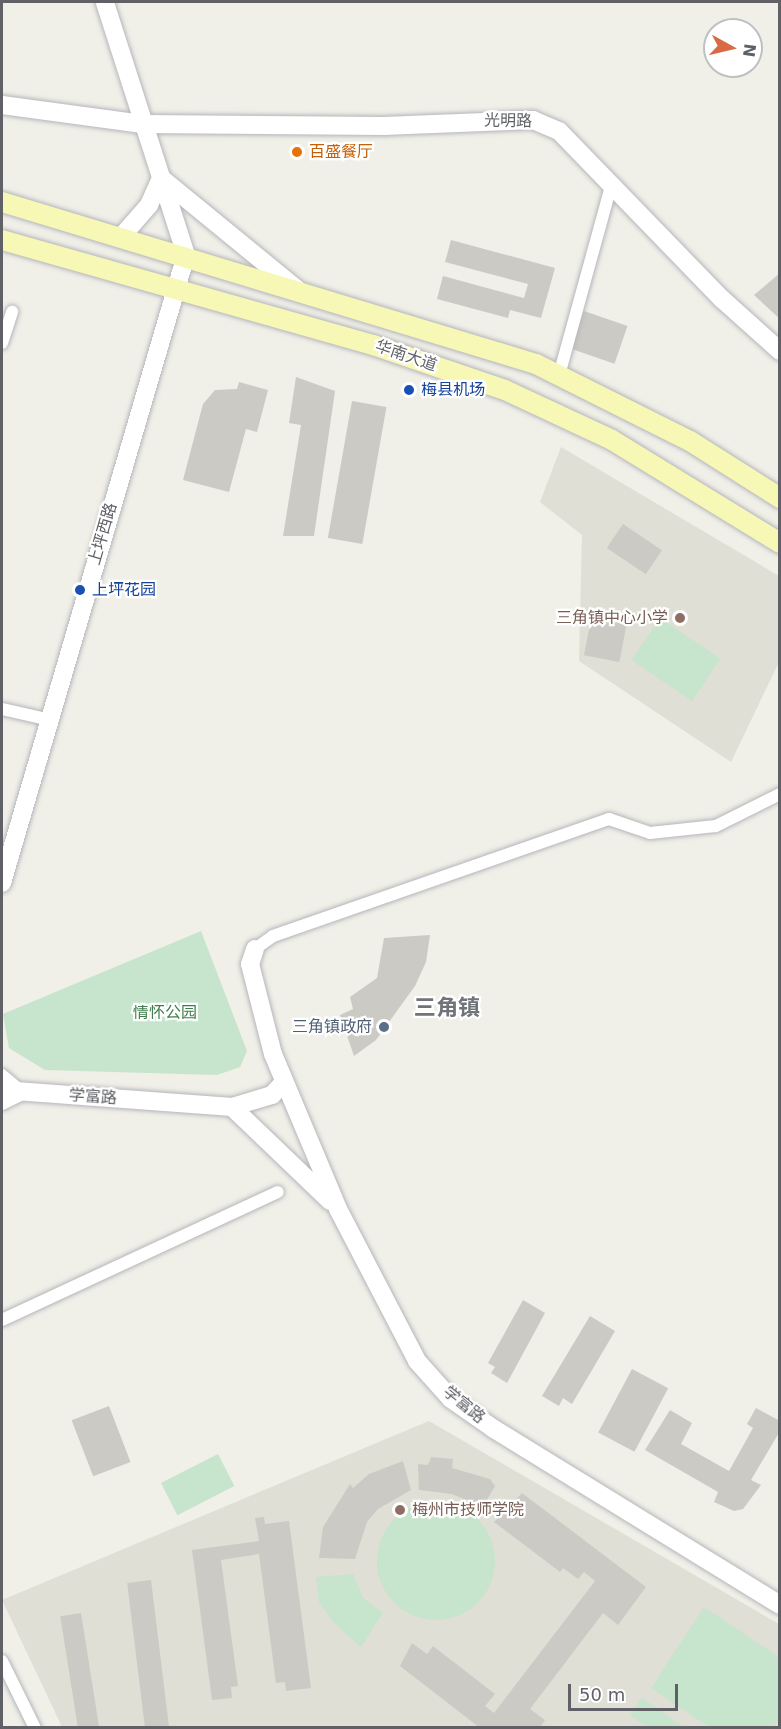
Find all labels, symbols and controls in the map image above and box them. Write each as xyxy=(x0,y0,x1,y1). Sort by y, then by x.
north arrow xyxy=(703,18,763,78)
text: N xyxy=(739,42,760,58)
street label: 光明路 xyxy=(484,111,532,131)
place label: 百盛餐厅 xyxy=(309,142,373,162)
marker: 百盛餐厅 xyxy=(290,145,304,159)
street label: 华南大道 xyxy=(373,337,439,375)
place label: 梅县机场 xyxy=(421,380,485,400)
marker: 梅县机场 xyxy=(402,383,416,397)
street label: 上坪西路 xyxy=(85,501,121,567)
place label: 上坪花园 xyxy=(92,580,156,600)
marker: 上坪花园 xyxy=(73,583,87,597)
place label: 三角镇中心小学 xyxy=(556,608,668,628)
marker: 三角镇中心小学 xyxy=(673,611,687,625)
district label: 三角镇 xyxy=(414,995,480,1021)
park label: 情怀公园 xyxy=(133,1003,197,1023)
place label: 三角镇政府 xyxy=(292,1017,372,1037)
marker: 三角镇政府 xyxy=(377,1020,391,1034)
street label: 学富路 xyxy=(68,1086,118,1108)
street label: 学富路 xyxy=(439,1382,489,1428)
place label: 梅州市技师学院 xyxy=(412,1500,524,1520)
marker: 梅州市技师学院 xyxy=(393,1503,407,1517)
scale bar xyxy=(571,1672,680,1710)
text: 50 m xyxy=(579,1684,625,1705)

